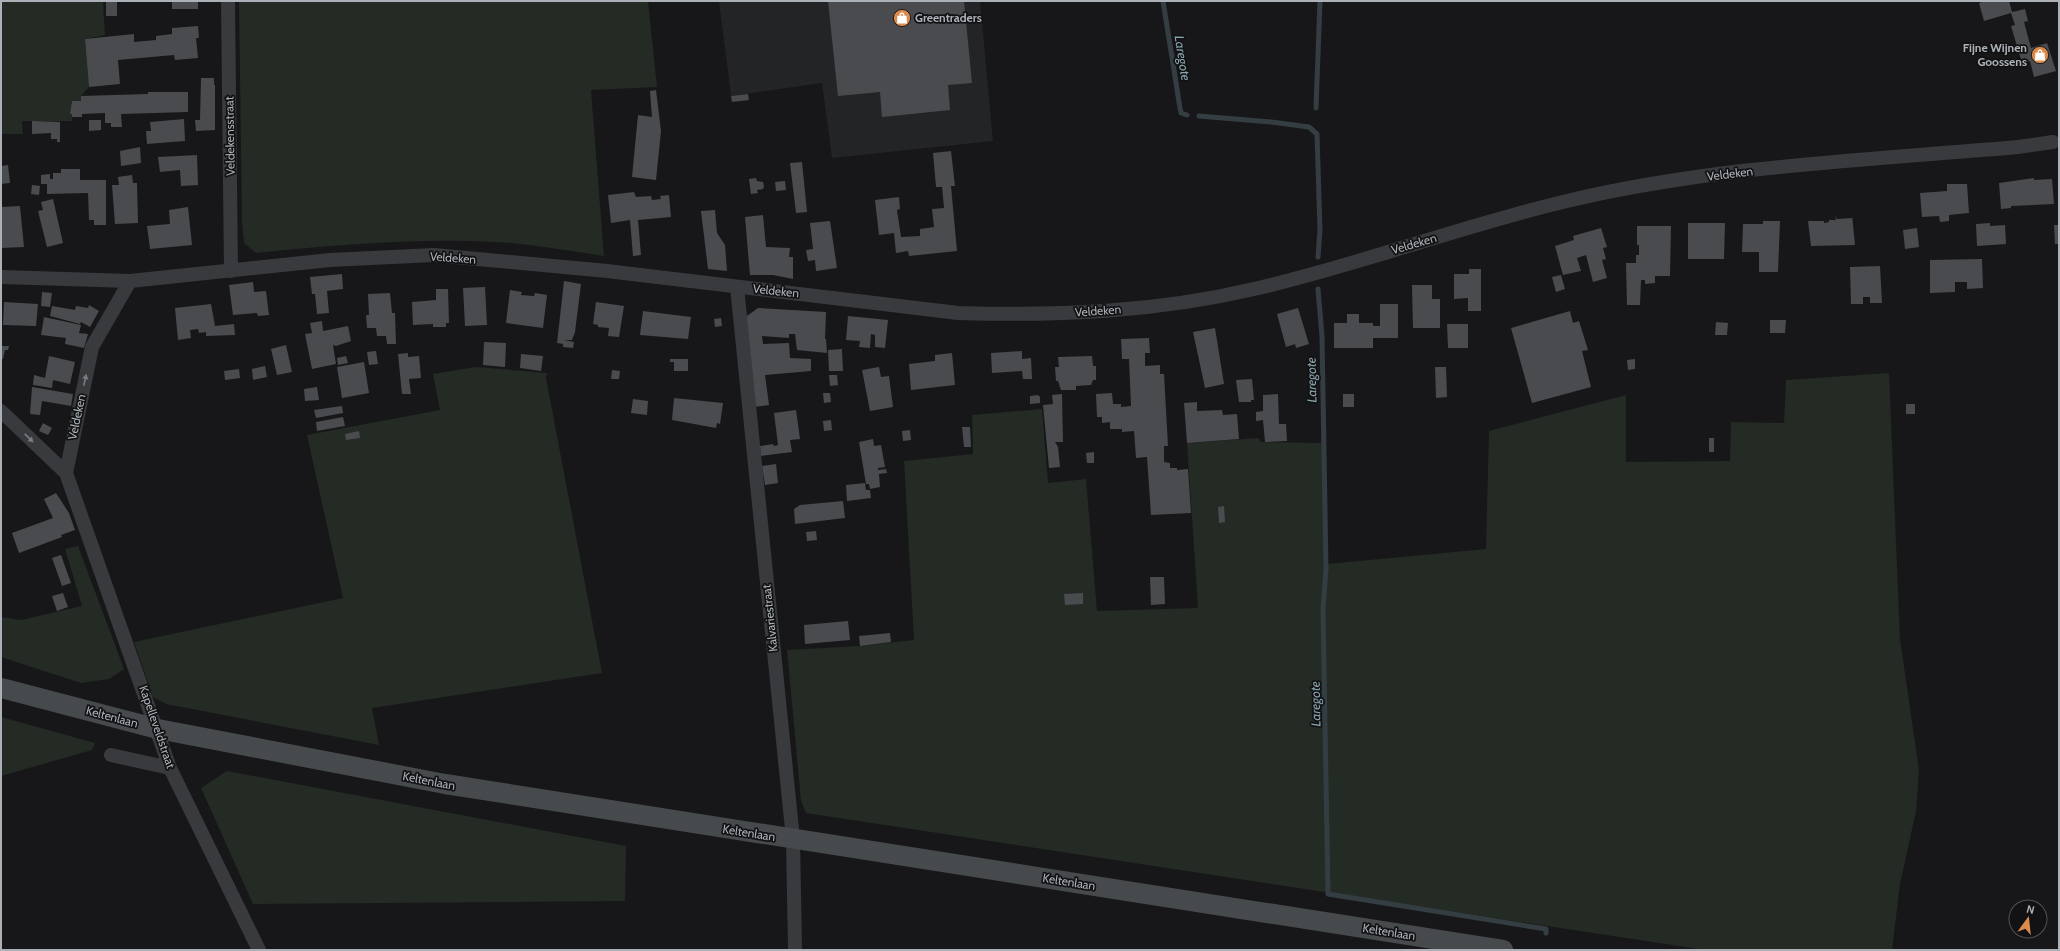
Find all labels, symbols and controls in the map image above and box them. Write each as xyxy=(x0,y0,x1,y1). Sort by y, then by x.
shop icon: Greentraders xyxy=(892,8,912,28)
place label: Greentraders xyxy=(915,10,982,25)
water label: Laregote xyxy=(1172,34,1194,82)
place label: Fijne Wijnen Goossens xyxy=(1963,40,2027,69)
shop icon: Fijne Wijnen Goossens xyxy=(2030,45,2050,65)
street label: Veldekensstraat xyxy=(221,96,238,176)
street label: Veldeken xyxy=(1706,163,1754,184)
street label: Veldeken xyxy=(1390,230,1438,257)
street label: Veldeken xyxy=(429,248,477,267)
street label: Veldeken xyxy=(752,281,800,300)
street label: Veldeken xyxy=(1074,301,1122,320)
water label: Laregote xyxy=(1303,357,1319,403)
one-way arrow xyxy=(82,374,88,386)
street label: Veldeken xyxy=(64,392,89,441)
one-way arrow xyxy=(24,433,34,443)
street label: Kalvariestraat xyxy=(759,584,780,652)
water label: Laregote xyxy=(1307,681,1323,727)
street label: Kapelleveldstraat xyxy=(136,683,179,770)
street label: Keltenlaan xyxy=(84,702,140,731)
street label: Keltenlaan xyxy=(402,768,457,793)
street label: Keltenlaan xyxy=(722,821,777,844)
street label: Keltenlaan xyxy=(1042,870,1097,893)
north arrow xyxy=(2008,899,2048,939)
text: N xyxy=(2025,902,2036,917)
street label: Keltenlaan xyxy=(1362,920,1417,943)

